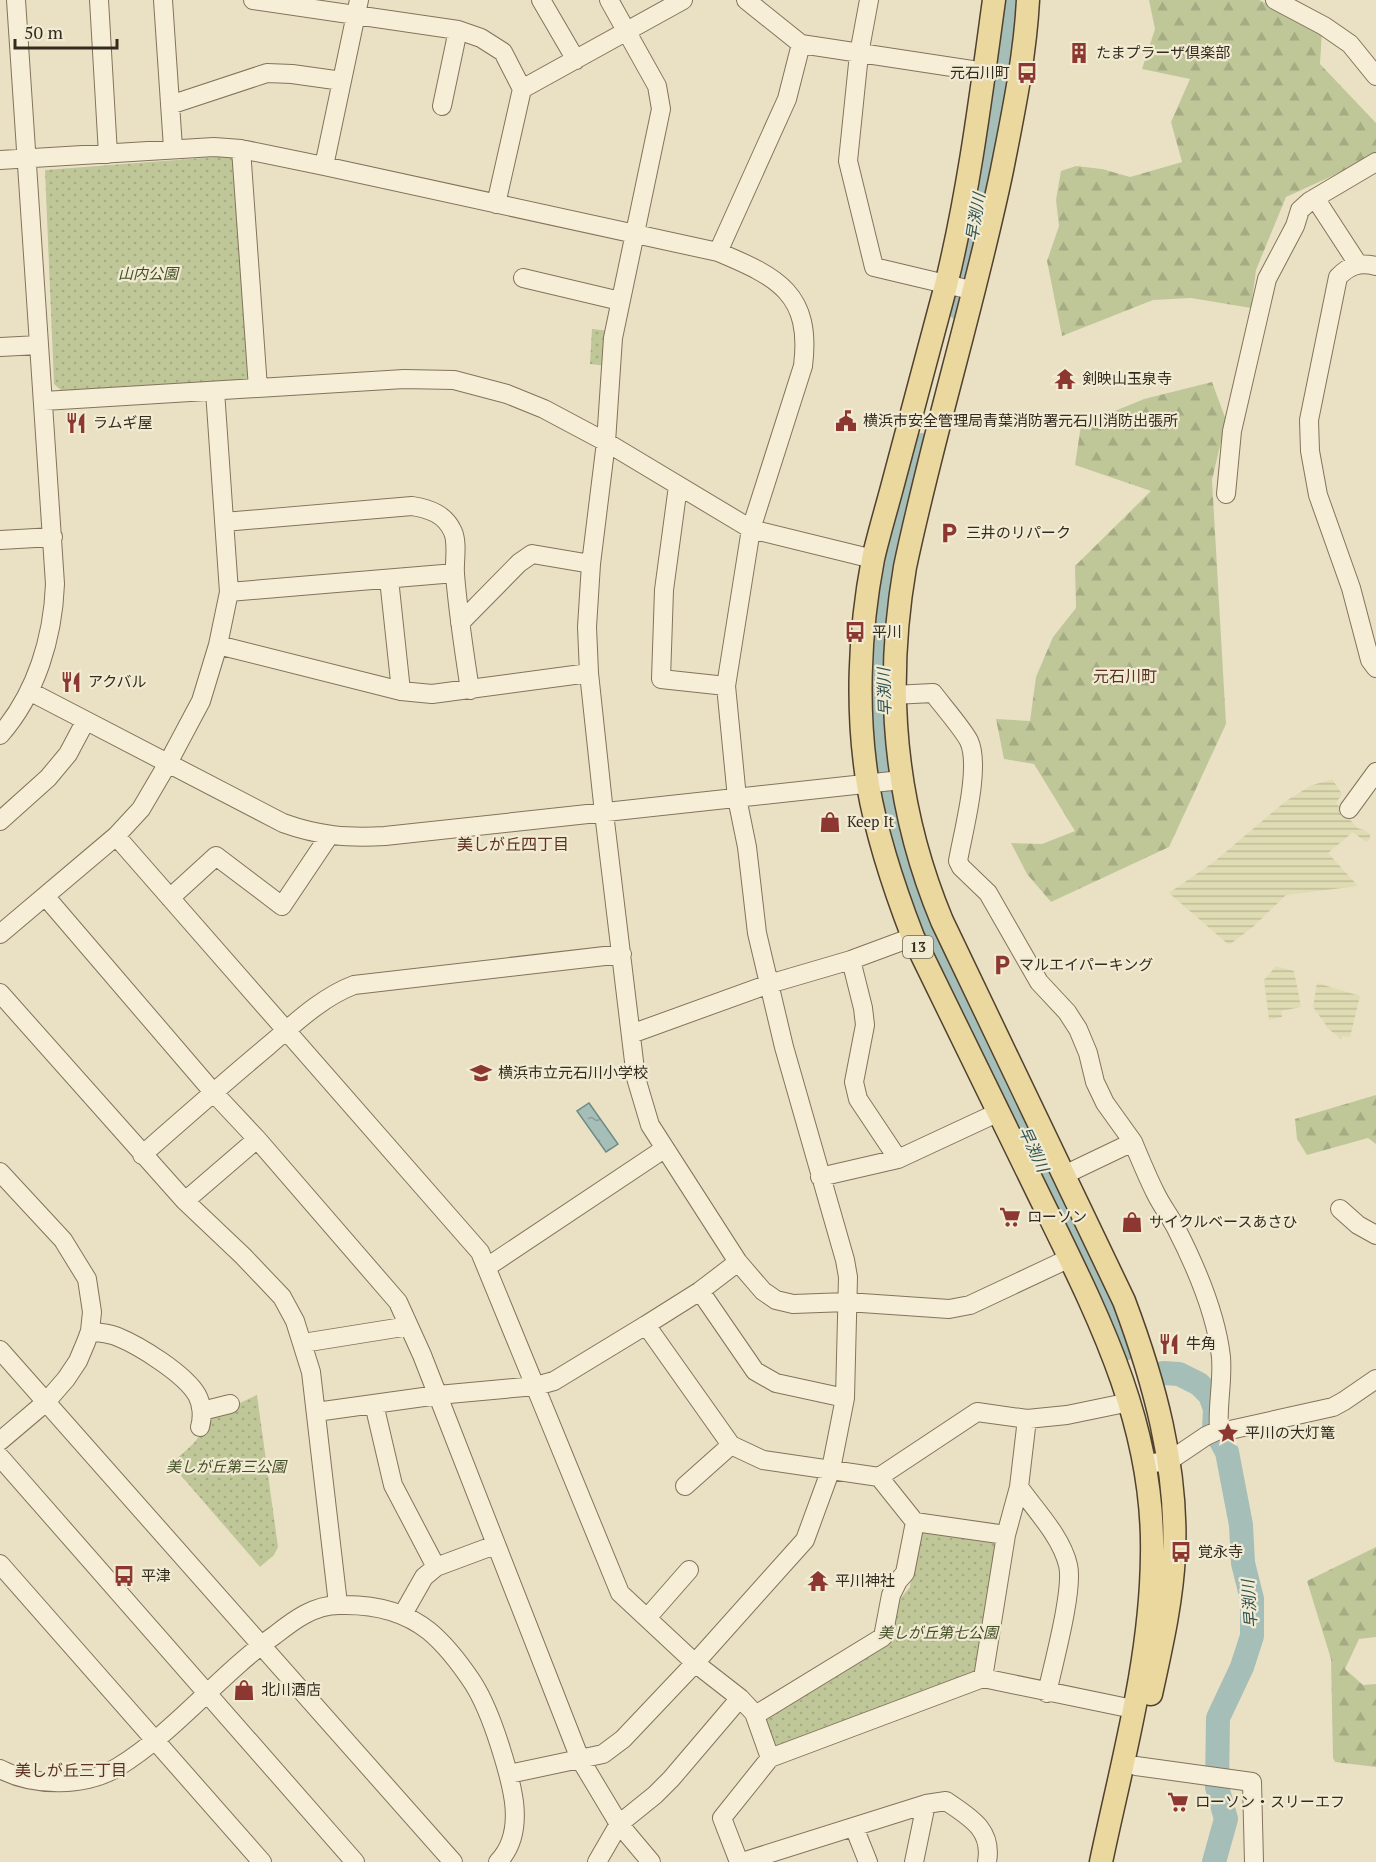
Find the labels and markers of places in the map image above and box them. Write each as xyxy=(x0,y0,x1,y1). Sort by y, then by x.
building icon: たまプラーザ倶楽部 xyxy=(1067,41,1091,65)
place label: たまプラーザ倶楽部 xyxy=(1096,42,1230,62)
bus stop icon: 元石川町 xyxy=(1015,61,1039,85)
place label: 元石川町 xyxy=(950,62,1010,82)
temple icon: 剣映山玉泉寺 xyxy=(1053,367,1077,391)
place label: 剣映山玉泉寺 xyxy=(1082,368,1172,388)
public building icon: 横浜市安全管理局青葉消防署元石川消防出張所 xyxy=(834,409,858,433)
place label: 横浜市安全管理局青葉消防署元石川消防出張所 xyxy=(863,410,1178,430)
restaurant icon: ラムギ屋 xyxy=(64,411,88,435)
place label: ラムギ屋 xyxy=(93,412,153,432)
parking icon: 三井のリパーク xyxy=(937,521,961,545)
place label: 三井のリパーク xyxy=(966,522,1071,542)
bus stop icon: 平川 xyxy=(843,620,867,644)
place label: 平川 xyxy=(872,621,902,641)
restaurant icon: アクバル xyxy=(59,670,83,694)
place label: アクバル xyxy=(88,671,147,691)
shop icon: Keep It xyxy=(818,810,842,834)
place label: Keep It xyxy=(847,811,894,831)
parking icon: マルエイパーキング xyxy=(990,953,1014,977)
place label: マルエイパーキング xyxy=(1019,954,1153,974)
school or university icon: 横浜市立元石川小学校 xyxy=(469,1061,493,1085)
place label: 横浜市立元石川小学校 xyxy=(498,1062,648,1082)
supermarket icon: ローソン xyxy=(998,1205,1022,1229)
place label: ローソン xyxy=(1027,1206,1087,1226)
shop icon: サイクルベースあさひ xyxy=(1120,1210,1144,1234)
place label: サイクルベースあさひ xyxy=(1149,1211,1298,1231)
restaurant icon: 牛角 xyxy=(1157,1332,1181,1356)
place label: 牛角 xyxy=(1186,1333,1216,1353)
place icon: 平川の大灯篭 xyxy=(1216,1421,1240,1445)
place label: 平川の大灯篭 xyxy=(1245,1422,1335,1442)
bus stop icon: 覚永寺 xyxy=(1169,1540,1193,1564)
place label: 覚永寺 xyxy=(1198,1541,1243,1561)
bus stop icon: 平津 xyxy=(112,1564,136,1588)
place label: 平津 xyxy=(141,1565,171,1585)
temple icon: 平川神社 xyxy=(806,1569,830,1593)
place label: 平川神社 xyxy=(835,1570,895,1590)
shop icon: 北川酒店 xyxy=(232,1678,256,1702)
place label: 北川酒店 xyxy=(261,1679,321,1699)
supermarket icon: ローソン・スリーエフ xyxy=(1166,1790,1190,1814)
place label: ローソン・スリーエフ xyxy=(1195,1791,1345,1811)

